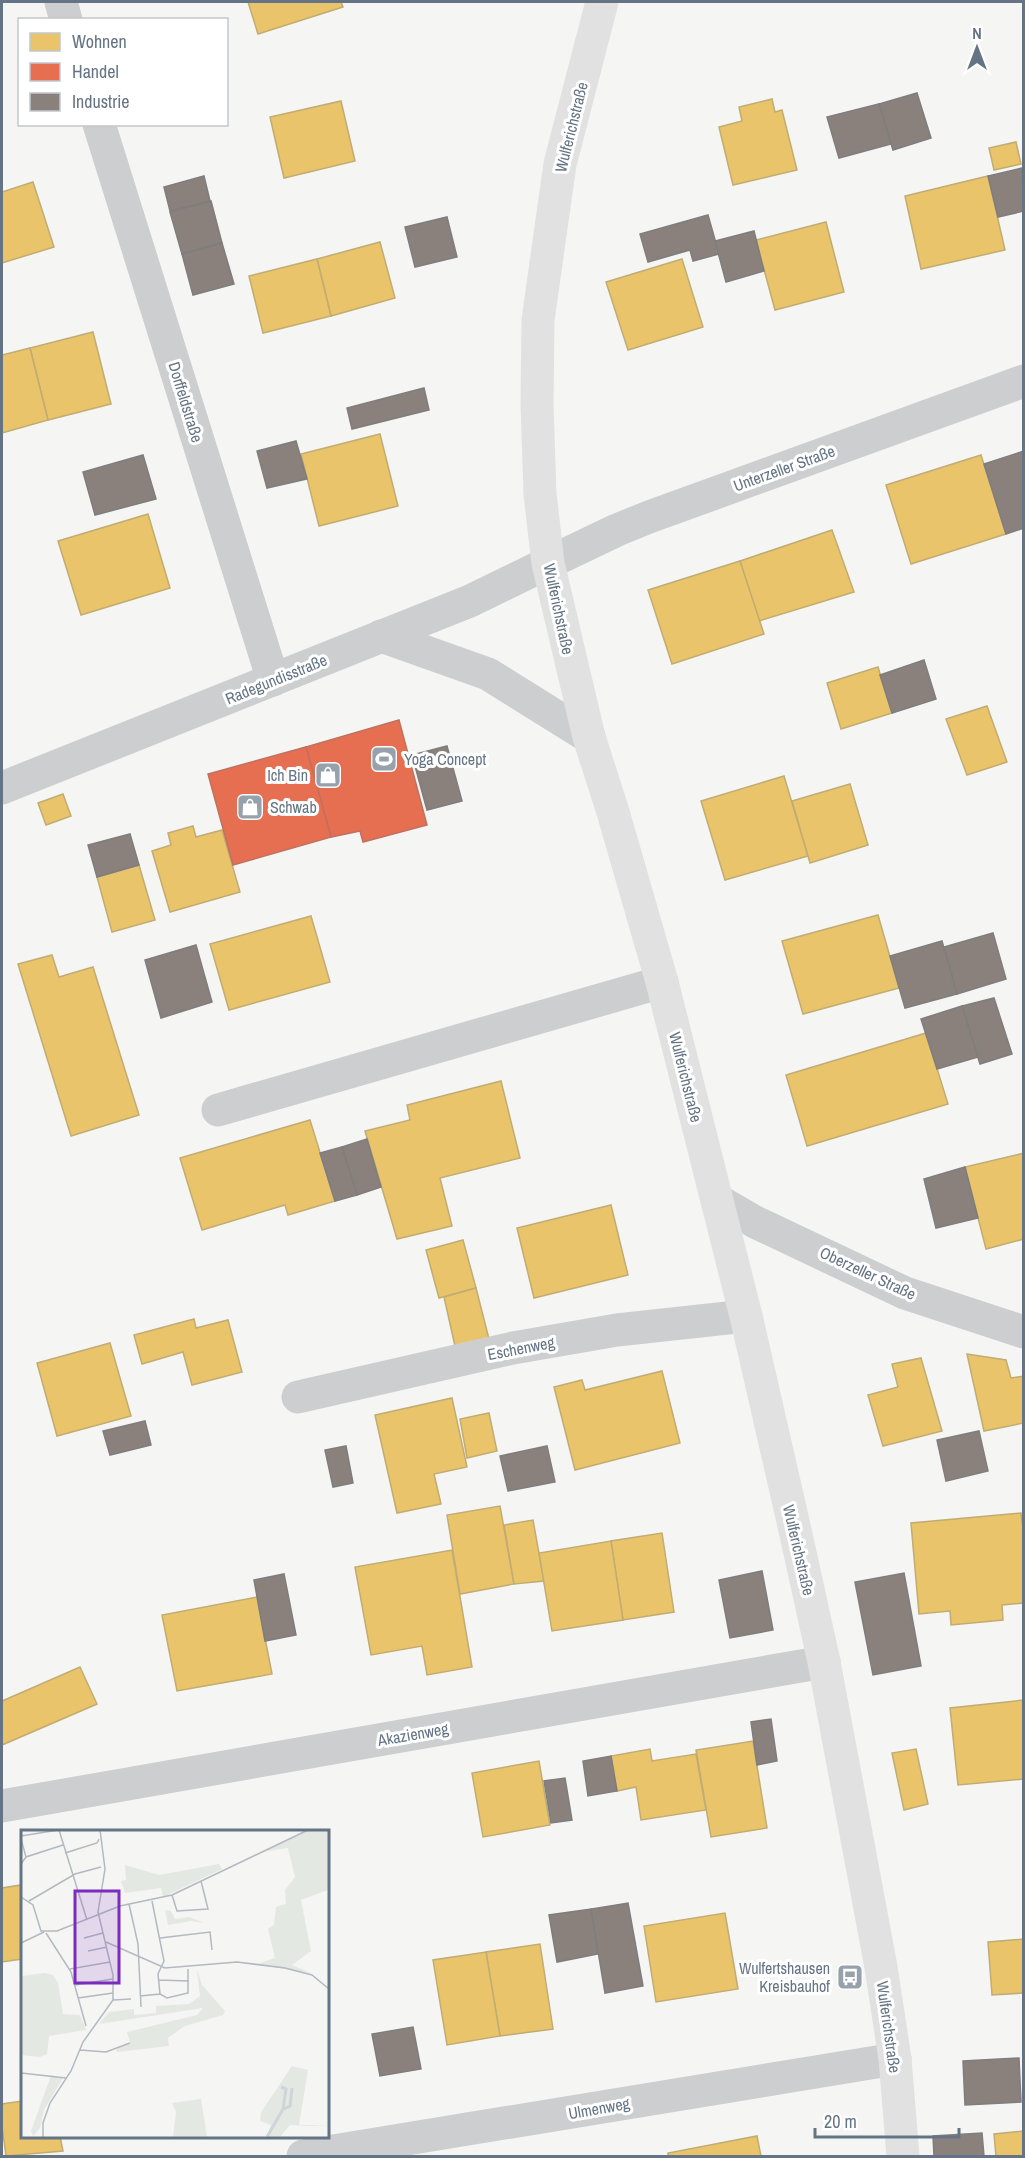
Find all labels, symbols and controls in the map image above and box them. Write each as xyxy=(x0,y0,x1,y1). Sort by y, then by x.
legend xyxy=(18,18,228,126)
north arrow xyxy=(947,18,1007,78)
text: N xyxy=(972,22,982,44)
text: Wohnen xyxy=(72,29,127,54)
text: Handel xyxy=(72,59,119,84)
street label: Wulferichstraße xyxy=(549,80,593,174)
text: Industrie xyxy=(72,89,129,114)
street label: Dorffeldstraße xyxy=(163,359,209,445)
street label: Unterzeller Straße xyxy=(730,439,838,497)
street label: Wulferichstraße xyxy=(539,562,579,656)
street label: Radegundisstraße xyxy=(222,649,330,709)
sports icon: Yoga Concept xyxy=(369,744,399,774)
place label: Yoga Concept xyxy=(404,748,486,770)
shop icon: Ich Bin xyxy=(313,760,343,790)
place label: Ich Bin xyxy=(267,764,308,786)
shop icon: Schwab xyxy=(235,792,265,822)
place label: Schwab xyxy=(270,796,317,818)
street label: Wulferichstraße xyxy=(664,1030,708,1124)
street label: Oberzeller Straße xyxy=(816,1241,920,1305)
street label: Eschenweg xyxy=(486,1331,557,1365)
street label: Wulferichstraße xyxy=(778,1503,820,1597)
street label: Akazienweg xyxy=(375,1717,451,1751)
inset map xyxy=(21,1830,328,2137)
place label: Wulfertshausen Kreisbauhof xyxy=(739,1957,830,1997)
bus stop icon: Wulfertshausen Kreisbauhof xyxy=(835,1962,865,1992)
street label: Wulferichstraße xyxy=(872,1980,906,2074)
street label: Ulmenweg xyxy=(567,2092,632,2124)
scale bar xyxy=(815,2101,959,2139)
text: 20 m xyxy=(824,2109,857,2134)

